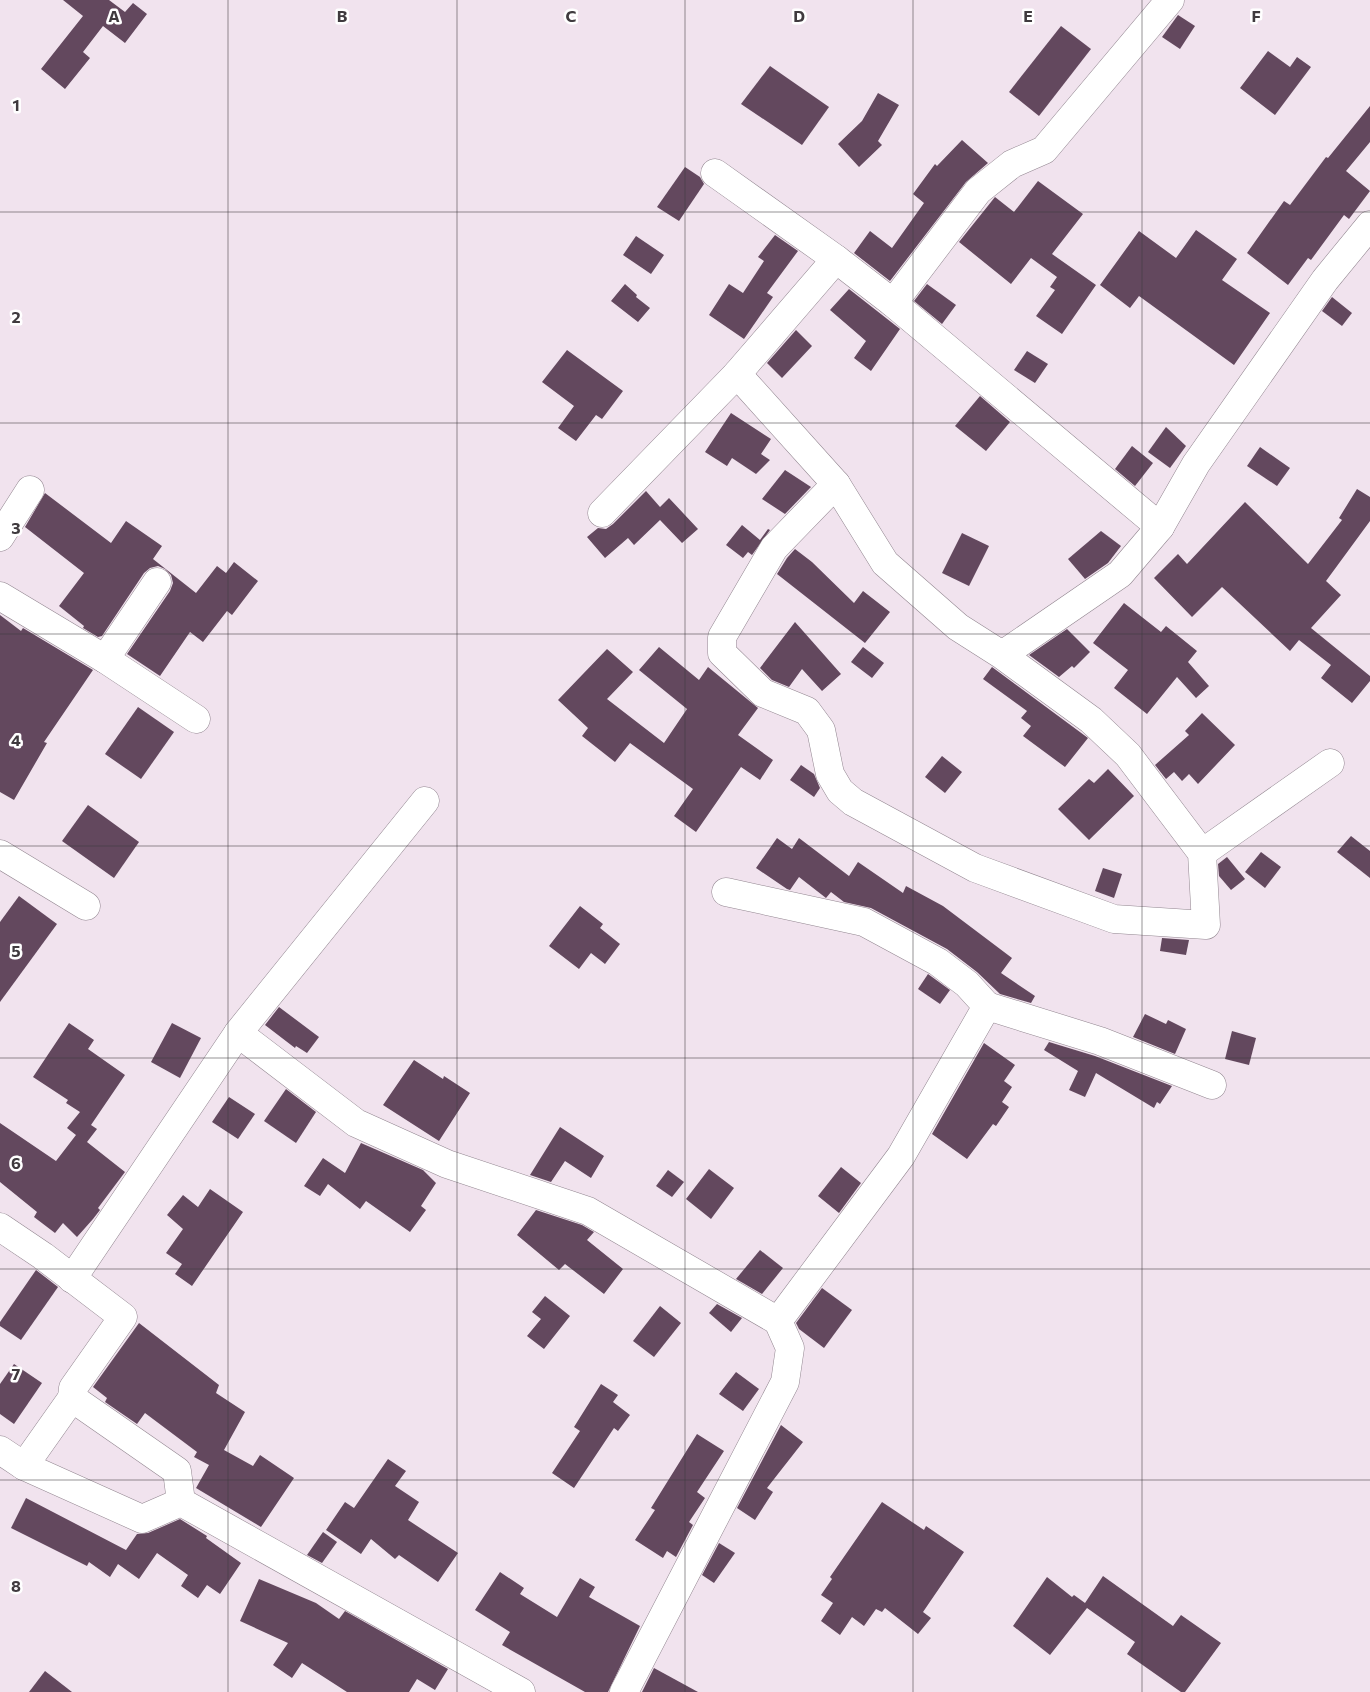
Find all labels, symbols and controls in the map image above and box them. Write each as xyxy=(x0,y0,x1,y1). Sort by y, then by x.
text: A xyxy=(108,6,120,25)
text: B xyxy=(337,6,348,25)
text: C xyxy=(566,6,577,25)
text: D xyxy=(793,6,805,25)
text: E xyxy=(1023,6,1033,25)
text: F xyxy=(1251,6,1261,25)
text: 1 xyxy=(12,95,20,114)
text: 2 xyxy=(11,307,21,326)
text: 3 xyxy=(11,518,21,537)
text: 4 xyxy=(11,730,21,749)
text: 5 xyxy=(11,941,21,960)
text: 6 xyxy=(11,1153,21,1172)
text: 7 xyxy=(12,1364,21,1383)
text: 8 xyxy=(11,1576,21,1595)

